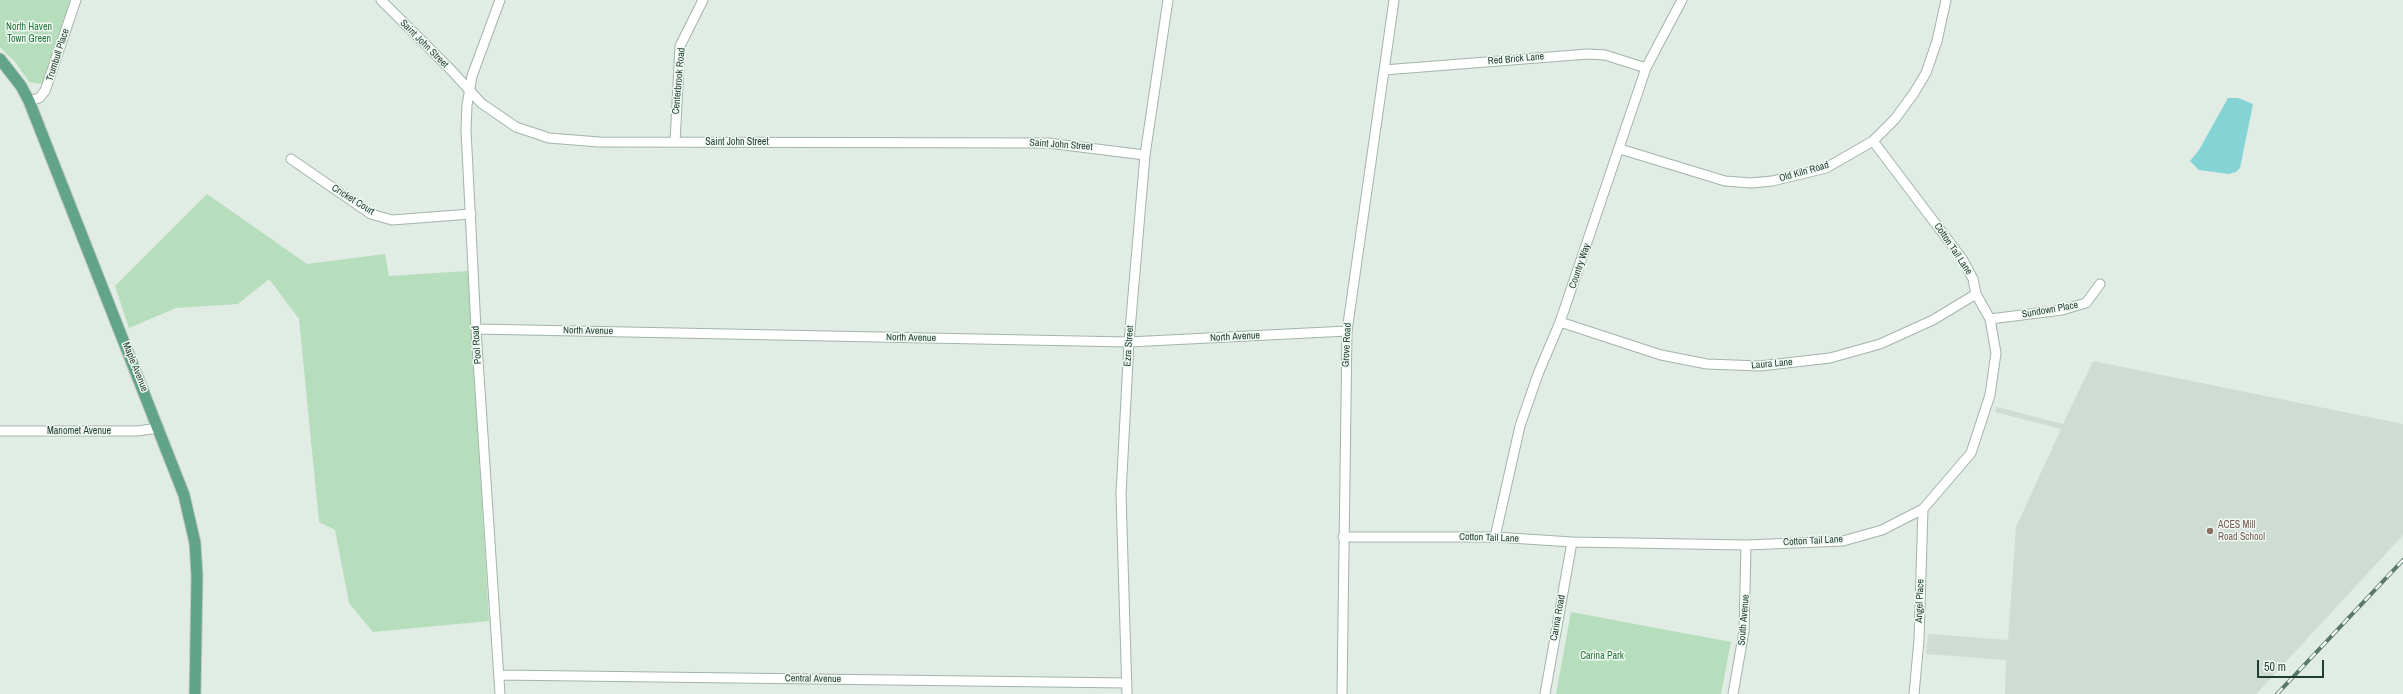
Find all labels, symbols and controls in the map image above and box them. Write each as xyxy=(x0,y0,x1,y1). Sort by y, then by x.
street label: Saint John Street xyxy=(397,17,451,71)
park label: North Haven Town Green xyxy=(6,21,52,44)
street label: Trumbull Place xyxy=(44,27,72,83)
street label: Centerbrook Road xyxy=(670,47,688,115)
street label: Red Brick Lane xyxy=(1487,51,1545,67)
street label: Saint John Street xyxy=(705,136,769,148)
street label: Saint John Street xyxy=(1029,137,1093,153)
street label: Old Kiln Road xyxy=(1778,159,1830,185)
street label: Cricket Court xyxy=(329,182,377,218)
street label: Cotton Tail Lane xyxy=(1931,221,1975,277)
street label: Country Way xyxy=(1567,242,1593,290)
street label: Sundown Place xyxy=(2021,299,2079,321)
street label: Grove Road xyxy=(1340,323,1354,367)
street label: Pool Road xyxy=(470,325,484,365)
street label: North Avenue xyxy=(563,325,613,337)
street label: Ezra Street xyxy=(1122,325,1136,367)
street label: North Avenue xyxy=(1210,330,1260,344)
street label: North Avenue xyxy=(886,332,936,344)
street label: Maple Avenue xyxy=(120,341,150,393)
street label: Laura Lane xyxy=(1751,356,1793,372)
street label: Manomet Avenue xyxy=(47,425,111,437)
place label: ACES Mill Road School xyxy=(2218,519,2265,542)
marker: ACES Mill Road School xyxy=(2205,526,2215,536)
street label: Cotton Tail Lane xyxy=(1459,531,1519,545)
street label: Cotton Tail Lane xyxy=(1783,533,1843,549)
street label: Angel Place xyxy=(1913,579,1927,623)
street label: Carina Road xyxy=(1548,594,1568,642)
street label: South Avenue xyxy=(1736,594,1752,646)
park label: Carina Park xyxy=(1580,650,1624,662)
scale bar xyxy=(2259,652,2326,678)
text: 50 m xyxy=(2264,659,2286,675)
street label: Central Avenue xyxy=(785,673,841,685)

